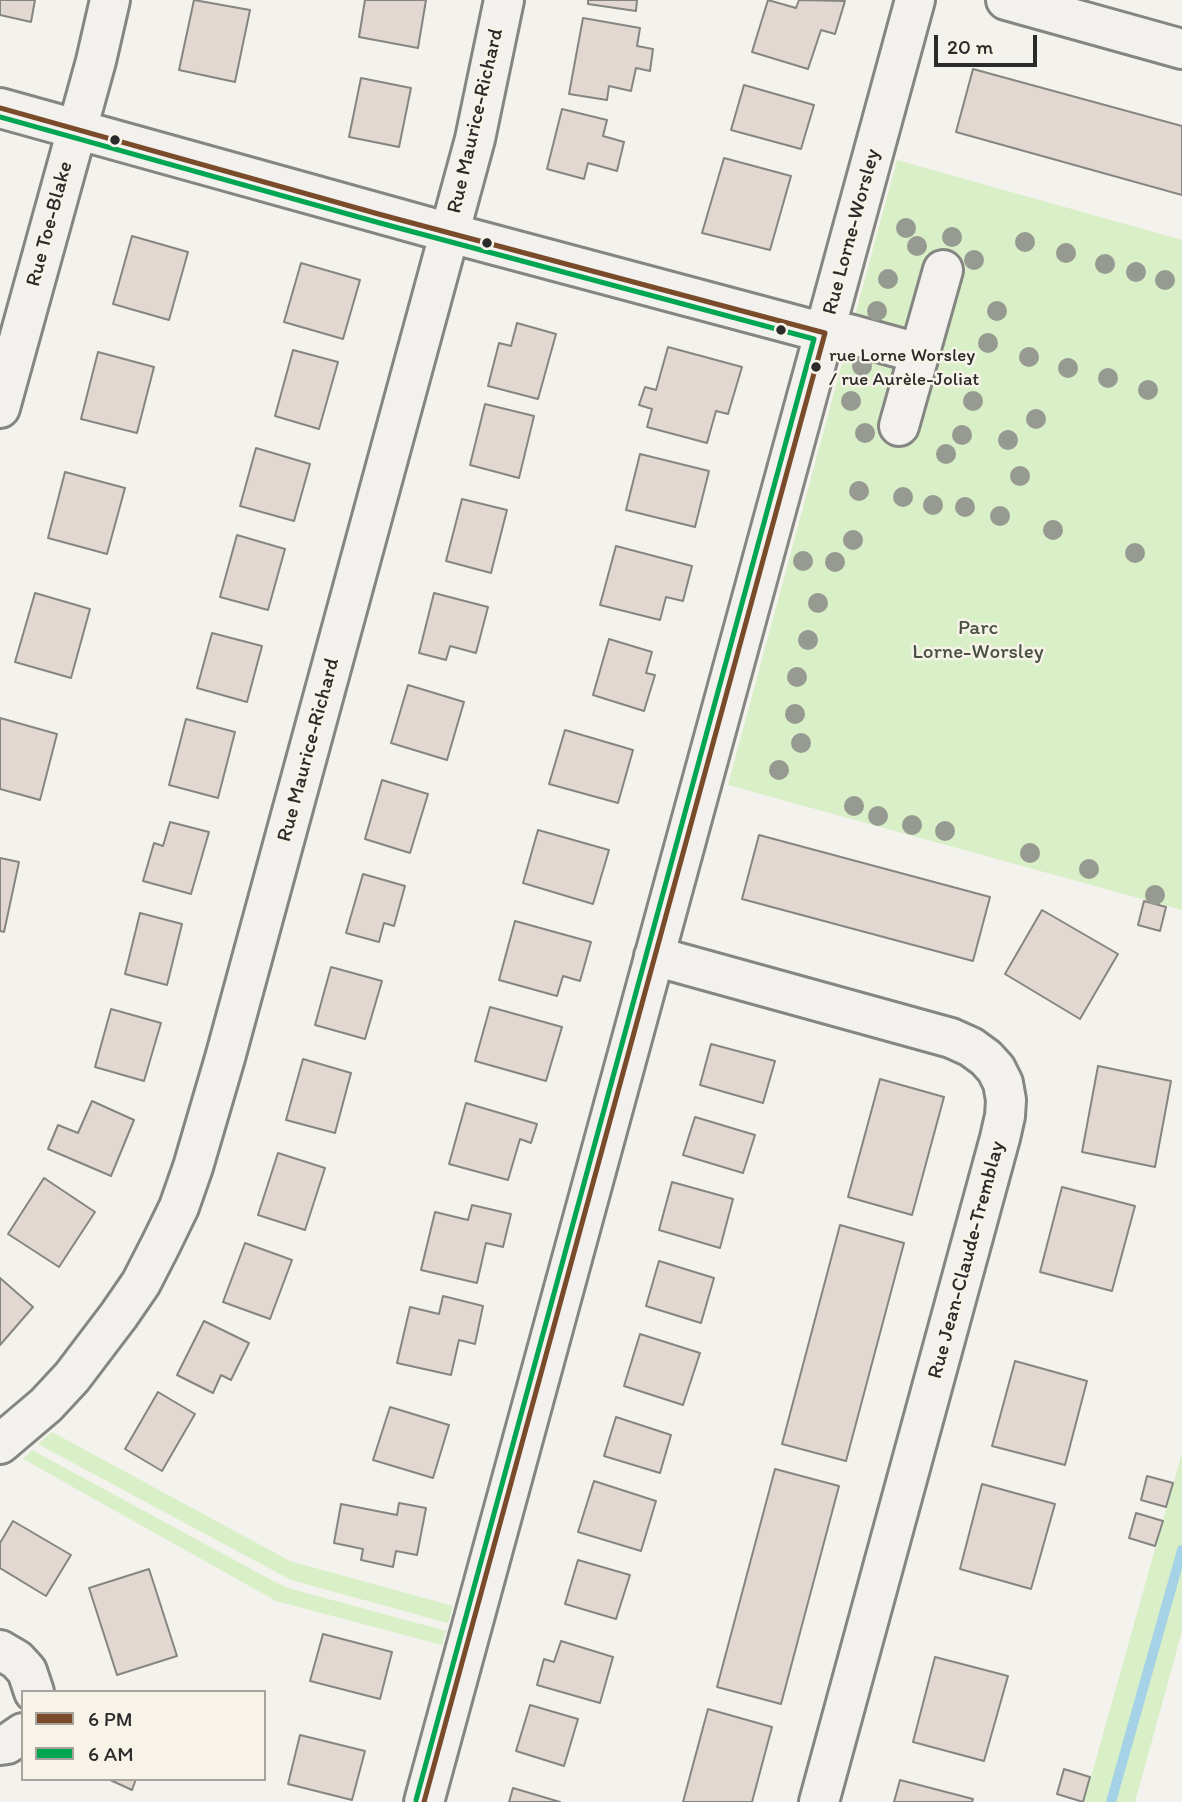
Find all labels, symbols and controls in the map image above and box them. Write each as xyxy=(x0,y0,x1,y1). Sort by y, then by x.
scale bar xyxy=(937,21,1040,65)
street label: Rue Maurice-Richard xyxy=(442,26,510,216)
text: 20 m xyxy=(947,34,993,59)
unlabelled marker xyxy=(108,133,122,147)
street label: Rue Lorne-Worsley xyxy=(818,146,886,318)
street label: Rue Toe-Blake xyxy=(21,159,79,289)
unlabelled marker xyxy=(480,236,494,250)
unlabelled marker xyxy=(774,323,788,337)
place label: rue Lorne Worsley / rue Aurèle-Joliat xyxy=(829,345,979,389)
marker: rue Lorne Worsley / rue Aurèle-Joliat xyxy=(809,360,823,374)
park label: Parc Lorne-Worsley xyxy=(912,616,1044,666)
street label: Rue Maurice-Richard xyxy=(272,655,346,845)
street label: Rue Jean-Claude-Tremblay xyxy=(923,1138,1011,1382)
legend xyxy=(21,1690,266,1781)
text: 6 PM xyxy=(88,1706,133,1731)
text: 6 AM xyxy=(88,1741,134,1766)

